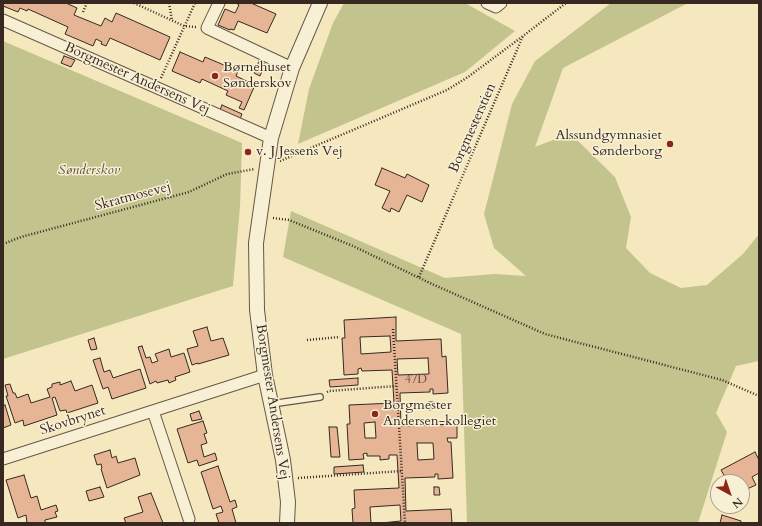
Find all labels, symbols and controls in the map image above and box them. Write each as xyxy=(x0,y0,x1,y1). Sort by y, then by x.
street label: Borgmester Andersens Vej xyxy=(62,39,212,119)
place label: Børnehuset Sønderskov xyxy=(223,60,292,92)
marker: Børnehuset Sønderskov xyxy=(210,71,220,81)
street label: Borgmesterstien xyxy=(446,81,500,175)
place label: Alssundgymnasiet Sønderborg xyxy=(556,128,662,160)
marker: Alssundgymnasiet Sønderborg xyxy=(665,139,675,149)
place label: v. J Jessens Vej xyxy=(256,144,343,160)
marker: v. J Jessens Vej xyxy=(243,147,253,157)
park label: Sønderskov xyxy=(58,163,120,179)
street label: Skratmosevej xyxy=(93,179,173,215)
street label: Borgmester Andersens Vej xyxy=(251,323,293,481)
house number: 47D xyxy=(405,373,427,387)
place label: Borgmester Andersen-kollegiet xyxy=(383,398,496,430)
street label: Skovbrynet xyxy=(38,403,108,439)
marker: Borgmester Andersen-kollegiet xyxy=(370,409,380,419)
north arrow xyxy=(710,474,750,514)
text: N xyxy=(729,494,746,512)

